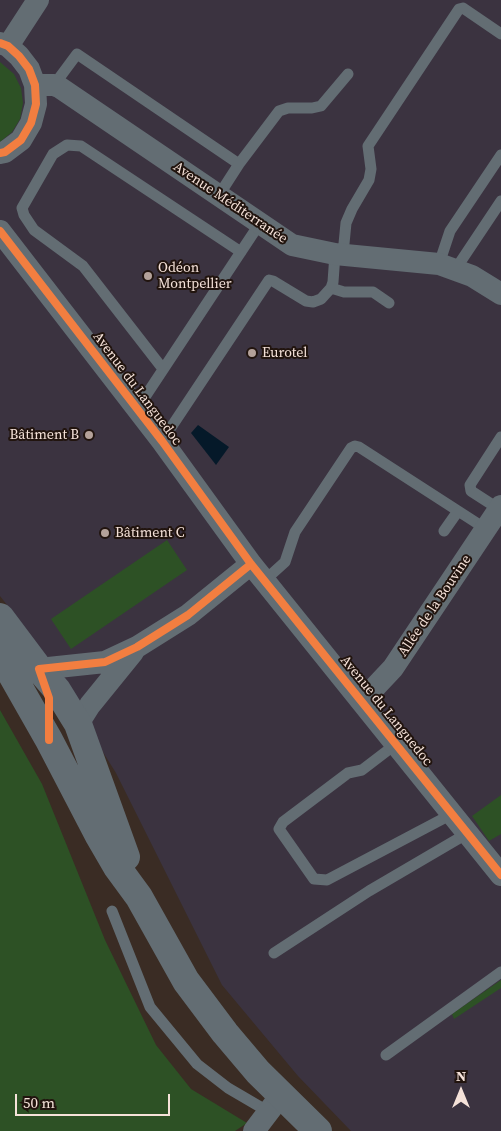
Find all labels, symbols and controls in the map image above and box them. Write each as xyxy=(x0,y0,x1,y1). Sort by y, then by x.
street label: Avenue Méditerranée xyxy=(170,159,290,247)
place label: Odéon Montpellier xyxy=(158,260,232,292)
marker: Odéon Montpellier xyxy=(142,270,154,282)
street label: Avenue du Languedoc xyxy=(89,329,185,449)
place label: Eurotel xyxy=(262,345,308,361)
marker: Eurotel xyxy=(246,347,258,359)
place label: Bâtiment B xyxy=(10,427,79,443)
marker: Bâtiment B xyxy=(83,429,95,441)
place label: Bâtiment C xyxy=(115,525,184,541)
marker: Bâtiment C xyxy=(99,527,111,539)
street label: Allée de la Bouvine xyxy=(395,552,475,660)
street label: Avenue du Languedoc xyxy=(336,652,436,770)
north arrow xyxy=(436,1066,486,1116)
text: N xyxy=(456,1066,466,1086)
scale bar xyxy=(18,1084,172,1116)
text: 50 m xyxy=(23,1092,55,1113)

